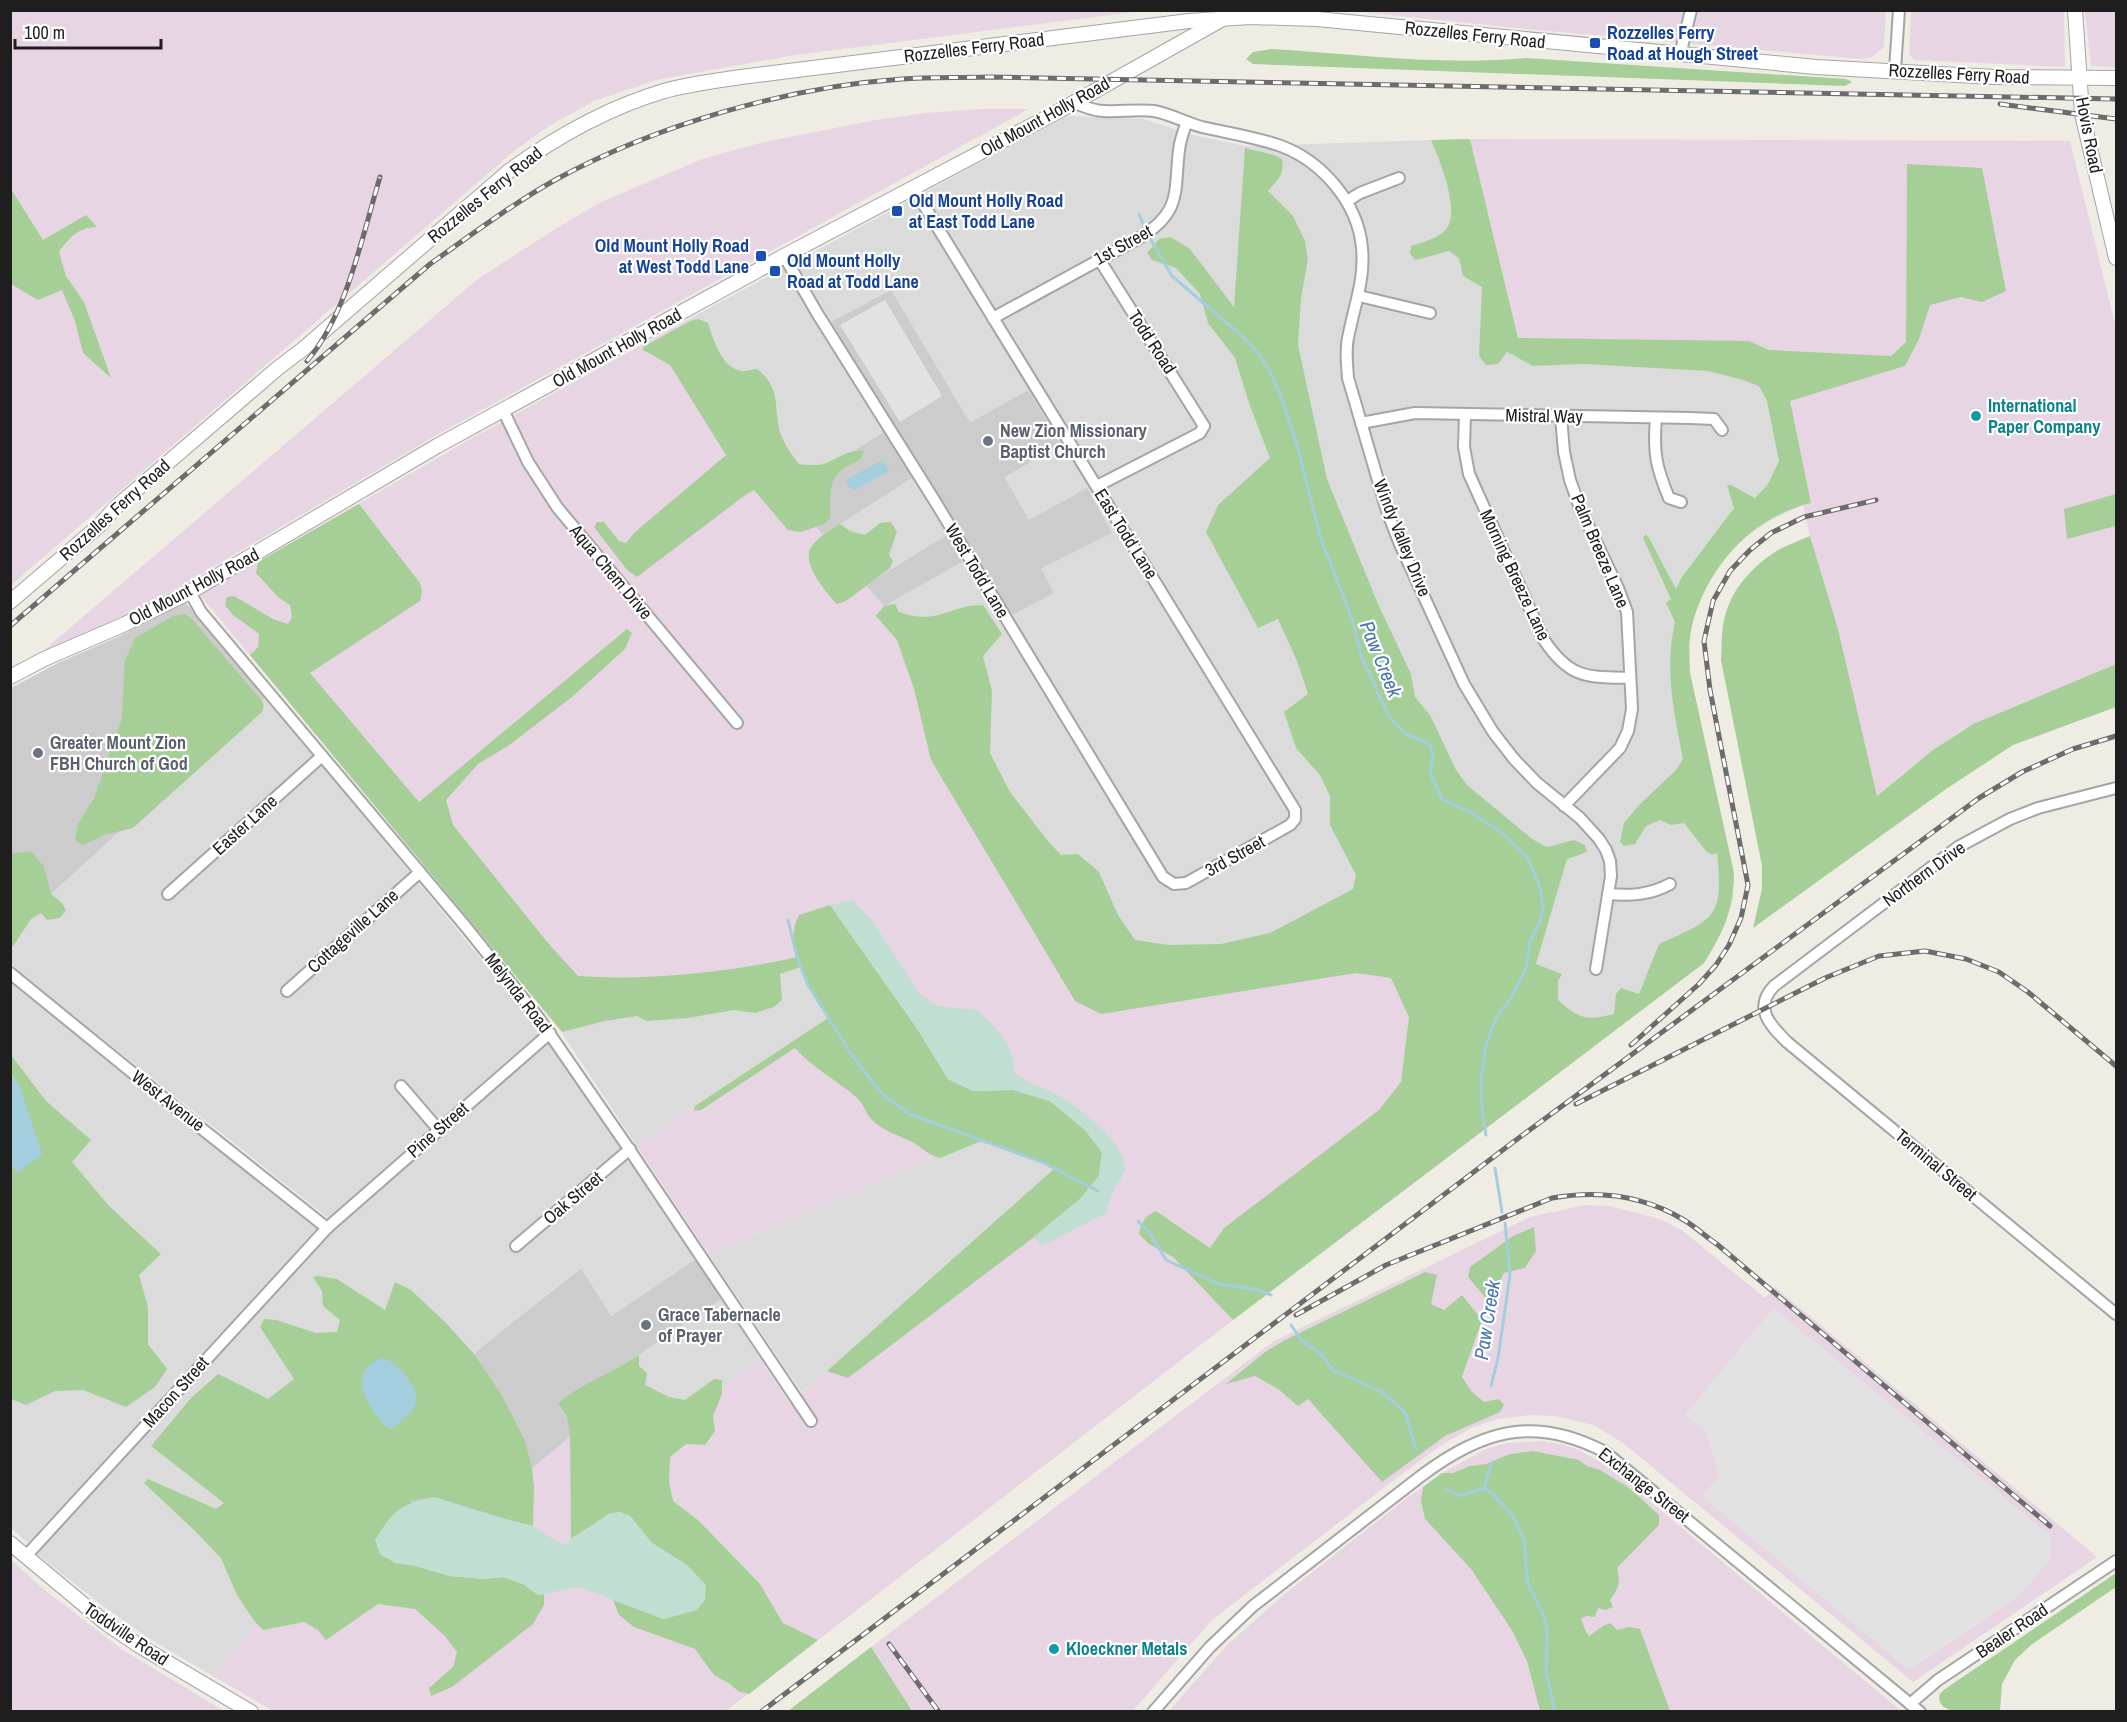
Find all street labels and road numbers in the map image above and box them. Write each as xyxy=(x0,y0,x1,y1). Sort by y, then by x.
street label: Rozzelles Ferry Road xyxy=(1404,15,1547,54)
street label: Rozzelles Ferry Road xyxy=(902,26,1046,69)
street label: Rozzelles Ferry Road xyxy=(1888,57,2030,90)
street label: Old Mount Holly Road xyxy=(976,71,1114,162)
street label: Hovis Road xyxy=(2070,95,2109,175)
street label: Rozzelles Ferry Road xyxy=(422,140,547,249)
street label: 1st Street xyxy=(1089,218,1156,271)
street label: Old Mount Holly Road xyxy=(548,302,686,393)
street label: Todd Road xyxy=(1122,305,1182,378)
street label: Mistral Way xyxy=(1505,402,1584,429)
street label: Rozzelles Ferry Road xyxy=(54,453,175,566)
street label: Windy Valley Drive xyxy=(1368,475,1437,600)
street label: East Todd Lane xyxy=(1089,484,1164,584)
street label: Palm Breeze Lane xyxy=(1565,490,1636,612)
street label: Morning Breeze Lane xyxy=(1474,505,1557,644)
street label: Aqua Chem Drive xyxy=(563,518,659,625)
street label: West Todd Lane xyxy=(939,519,1015,623)
street label: Old Mount Holly Road xyxy=(124,542,263,631)
street label: Easter Lane xyxy=(207,789,283,861)
street label: 3rd Street xyxy=(1200,829,1269,882)
street label: Northern Drive xyxy=(1877,835,1970,912)
street label: Cottageville Lane xyxy=(302,883,404,978)
street label: Melynda Road xyxy=(479,947,558,1038)
street label: West Avenue xyxy=(127,1064,210,1137)
street label: Pine Street xyxy=(402,1096,474,1163)
street label: Terminal Street xyxy=(1890,1123,1983,1206)
street label: Oak Street xyxy=(538,1165,608,1230)
street label: Macon Street xyxy=(137,1351,214,1433)
street label: Exchange Street xyxy=(1594,1441,1695,1528)
street label: Toddville Road xyxy=(79,1596,174,1671)
street label: Bealer Road xyxy=(1971,1597,2053,1664)

